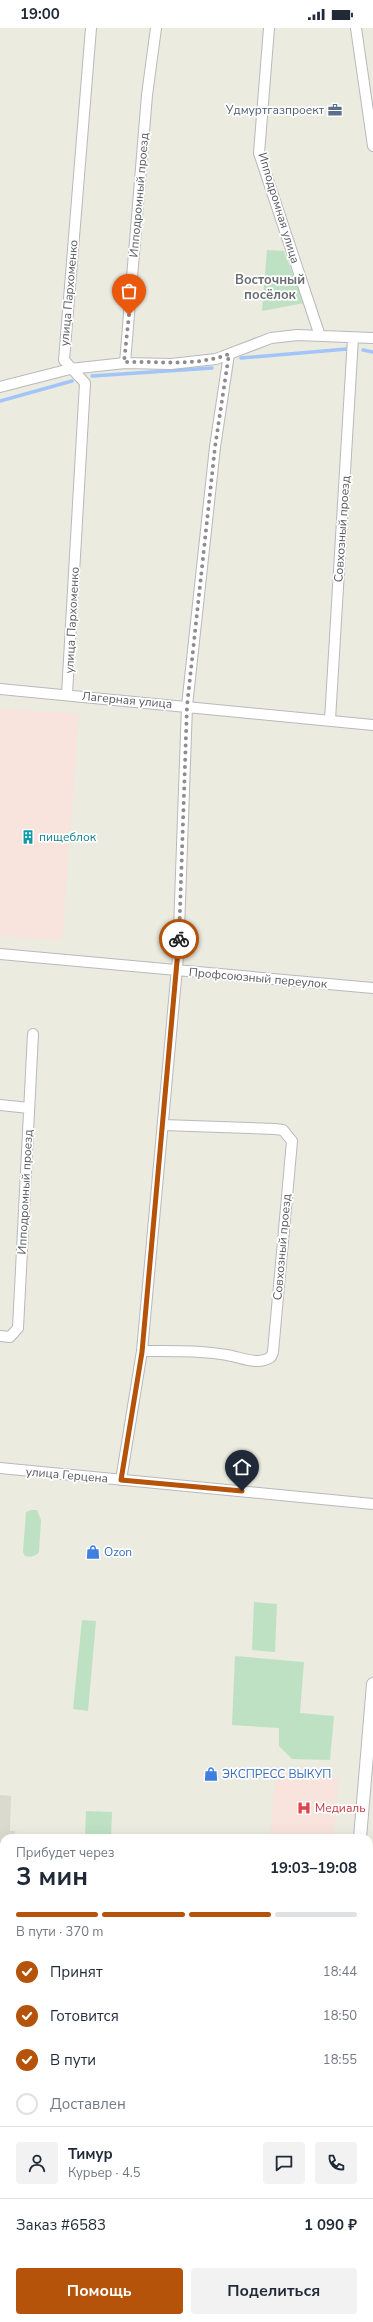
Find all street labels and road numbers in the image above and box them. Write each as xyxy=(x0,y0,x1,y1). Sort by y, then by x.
street label: Ипподромный проезд xyxy=(126,132,152,258)
street label: Ипподромная улица xyxy=(255,151,303,265)
street label: улица Пархоменко xyxy=(56,239,82,347)
street label: Совхозный проезд xyxy=(330,475,354,583)
street label: улица Пархоменко xyxy=(61,566,83,674)
street label: Лагерная улица xyxy=(81,688,173,712)
street label: Профсоюзный переулок xyxy=(188,964,329,992)
street label: Ипподромный проезд xyxy=(14,1129,36,1255)
street label: Совхозный проезд xyxy=(269,1193,295,1301)
street label: улица Герцена xyxy=(25,1463,109,1487)

